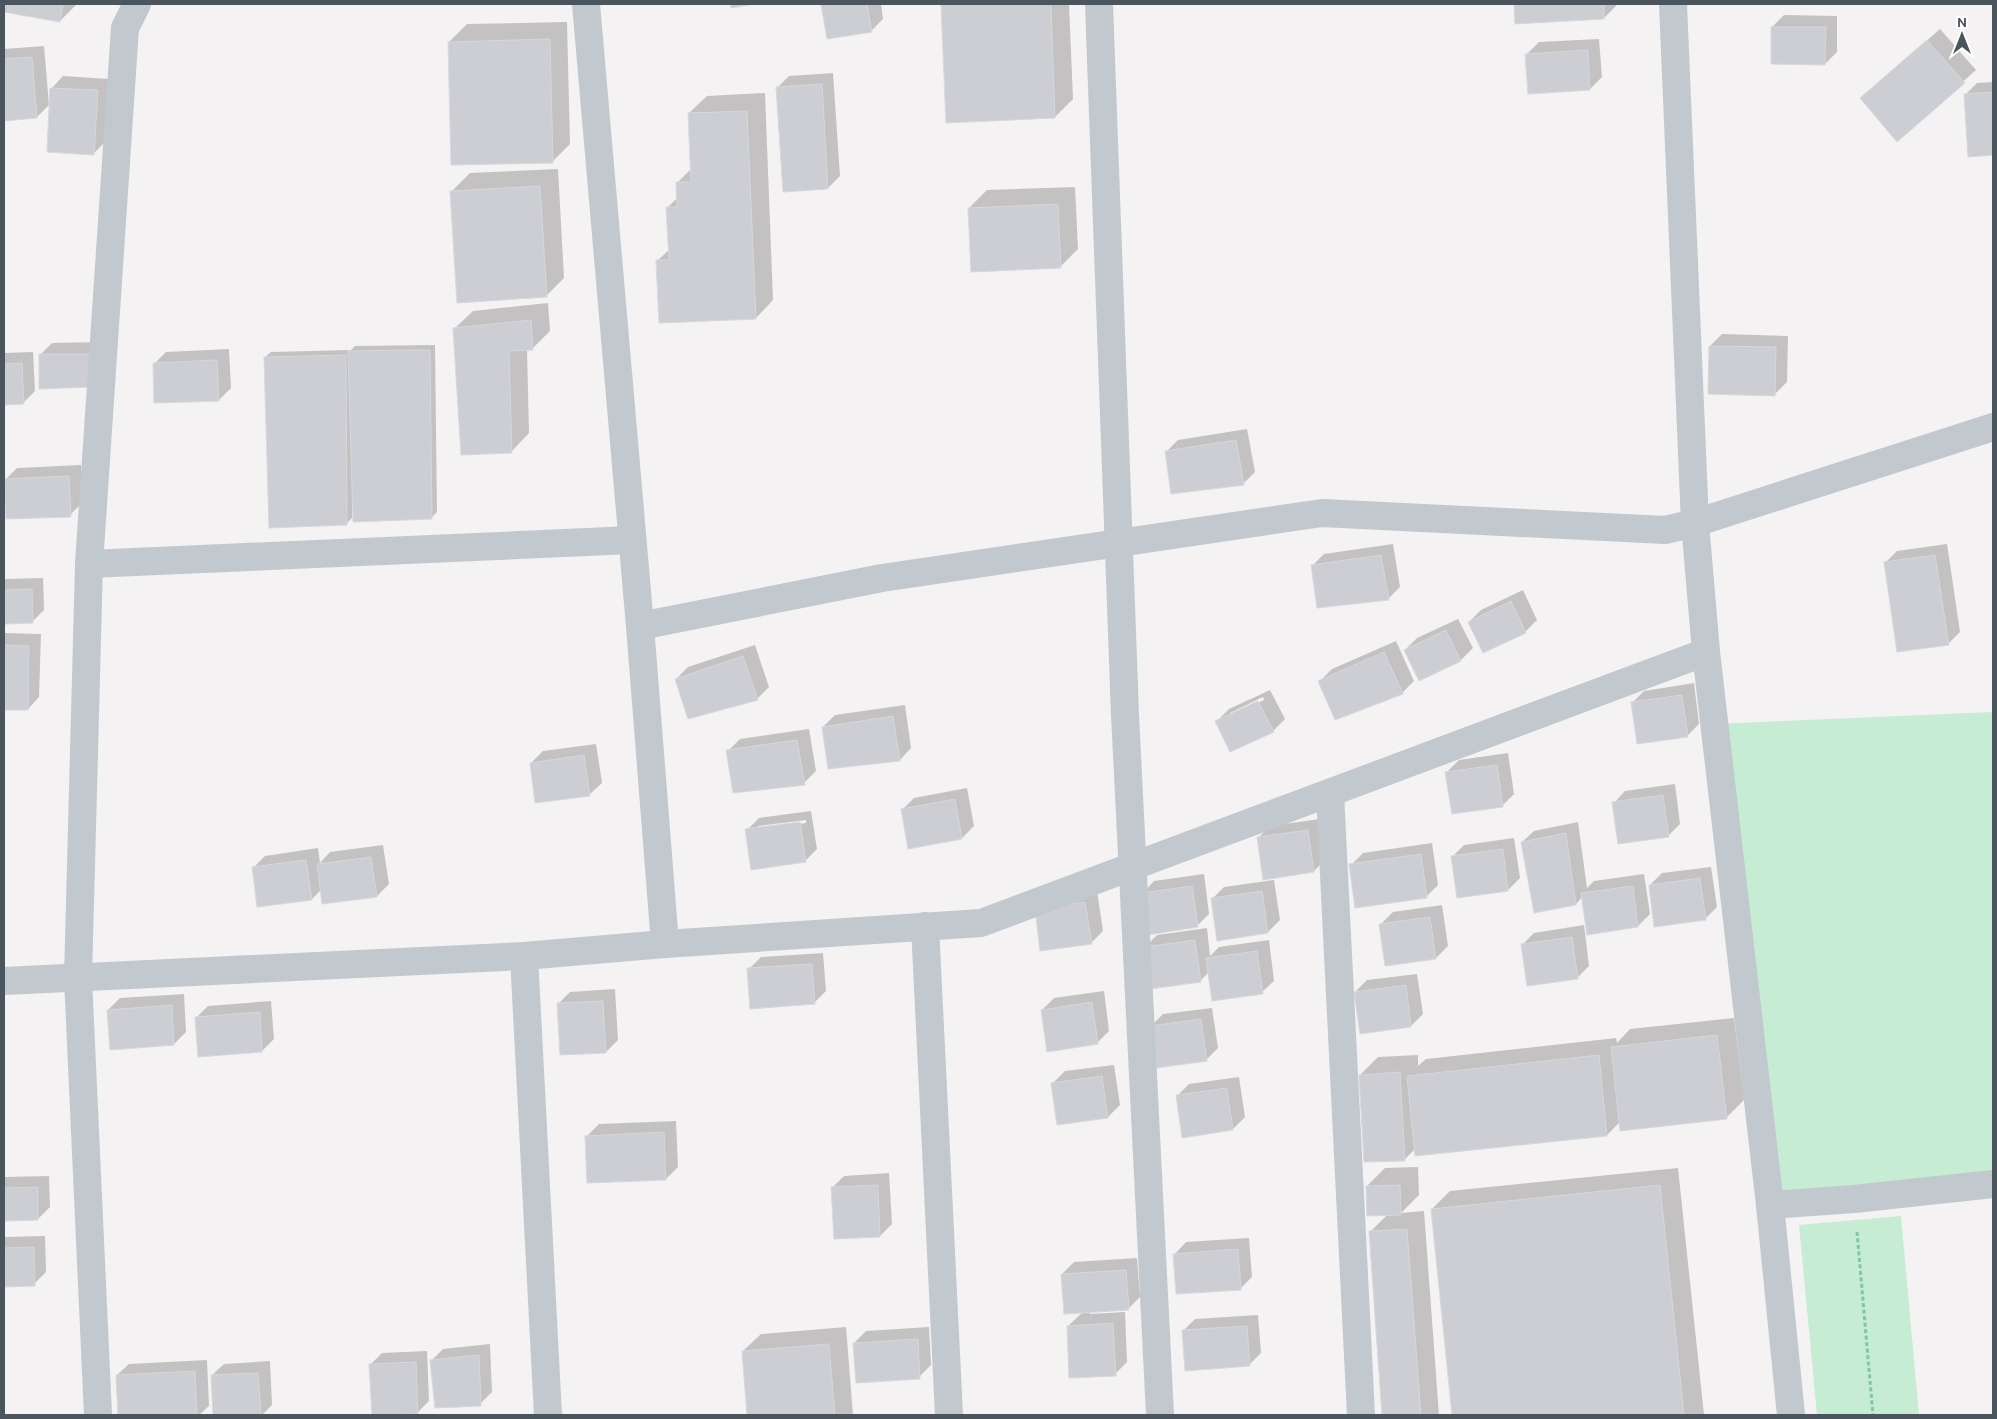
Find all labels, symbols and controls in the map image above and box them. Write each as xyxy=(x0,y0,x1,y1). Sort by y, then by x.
north arrow xyxy=(1937,10,1987,60)
text: N xyxy=(1957,15,1967,32)

